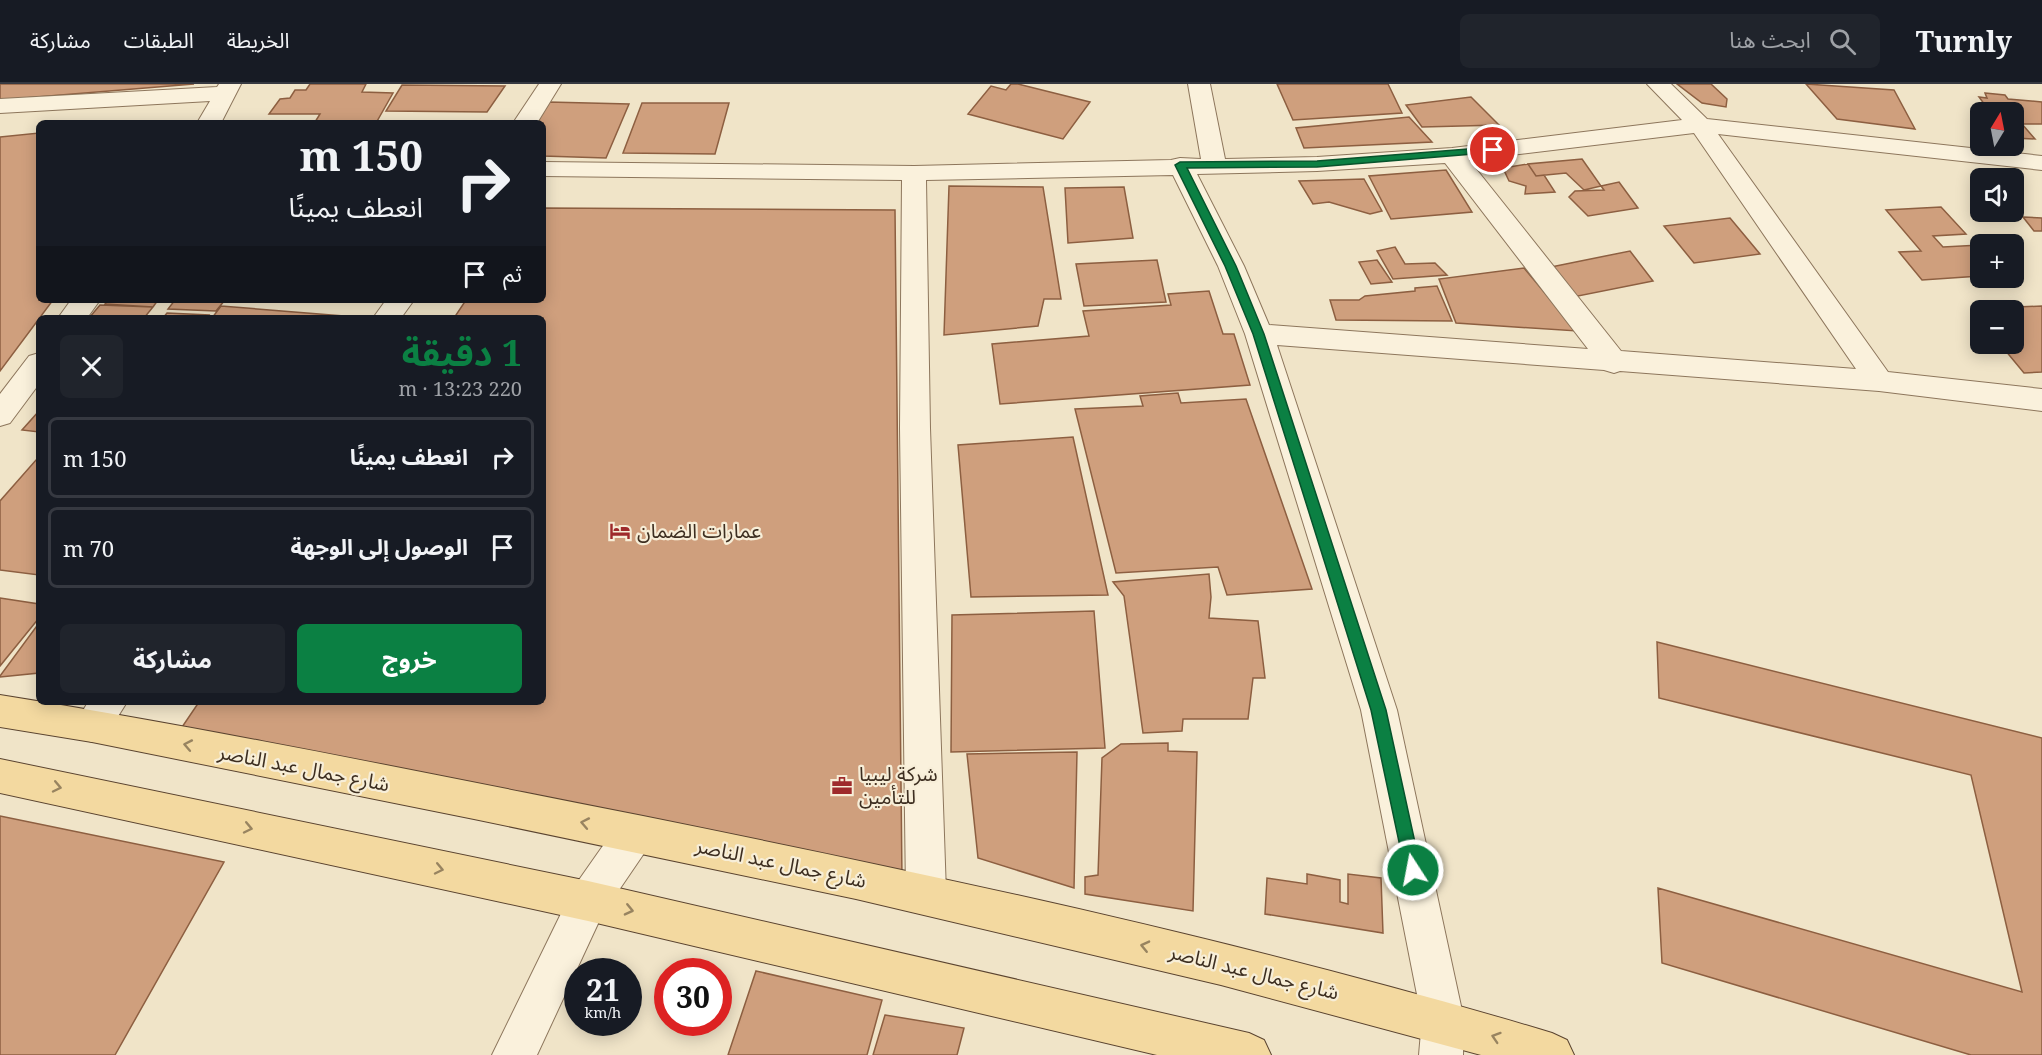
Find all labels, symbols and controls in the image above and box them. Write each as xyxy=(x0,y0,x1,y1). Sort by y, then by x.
search box xyxy=(1460,14,1880,68)
text: Turnly xyxy=(1916,22,2012,60)
text: ابحث هنا xyxy=(1729,24,1811,54)
icon: search xyxy=(1826,25,1859,58)
text: مشاركة xyxy=(30,26,91,54)
text: الطبقات xyxy=(124,26,194,54)
text: الخريطة xyxy=(227,26,290,54)
north arrow xyxy=(1970,102,2024,156)
map controls xyxy=(1970,102,2024,354)
pin xyxy=(1467,124,1518,175)
text: 150 m xyxy=(299,126,423,183)
icon: arrive xyxy=(1476,133,1509,166)
icon: right xyxy=(444,144,522,222)
button: sound xyxy=(1970,168,2024,222)
text: انعطف يمينًا xyxy=(289,188,423,225)
button: + xyxy=(1970,234,2024,288)
icon: arrive xyxy=(458,258,491,291)
text: ثم xyxy=(503,258,522,288)
button: − xyxy=(1970,300,2024,354)
text: 1 دقيقة xyxy=(402,328,522,377)
button: close xyxy=(60,335,123,398)
text: 220 m · 13:23 xyxy=(399,375,522,402)
text: انعطف يمينًا xyxy=(350,441,468,471)
icon: right xyxy=(486,441,519,474)
text: 150 m xyxy=(63,443,126,473)
place label: عمارات الضمان xyxy=(637,517,761,544)
hotel icon: عمارات الضمان xyxy=(608,519,632,543)
text: الوصول إلى الوجهة xyxy=(290,531,468,561)
icon: arrive xyxy=(486,531,519,564)
text: 70 m xyxy=(63,533,114,563)
button: مشاركة xyxy=(60,624,285,693)
button: خروج xyxy=(297,624,522,693)
street label: شارع جمال عبد الناصر xyxy=(215,737,392,799)
one-way arrow xyxy=(183,739,193,752)
place label: شركة ليبيا للتأمين xyxy=(859,760,938,810)
office icon: شركة ليبيا للتأمين xyxy=(830,774,854,798)
one-way arrow xyxy=(52,780,62,793)
one-way arrow xyxy=(581,817,591,830)
one-way arrow xyxy=(243,821,253,834)
street label: شارع جمال عبد الناصر xyxy=(692,831,869,896)
position arrow xyxy=(1381,838,1445,902)
one-way arrow xyxy=(433,862,443,875)
one-way arrow xyxy=(624,903,634,916)
street label: شارع جمال عبد الناصر xyxy=(1165,937,1342,1008)
one-way arrow xyxy=(1140,940,1150,953)
speed limit sign: 30 xyxy=(654,958,732,1036)
text: 21 xyxy=(586,969,620,1010)
text: km/h xyxy=(585,1002,621,1022)
one-way arrow xyxy=(1491,1032,1502,1044)

